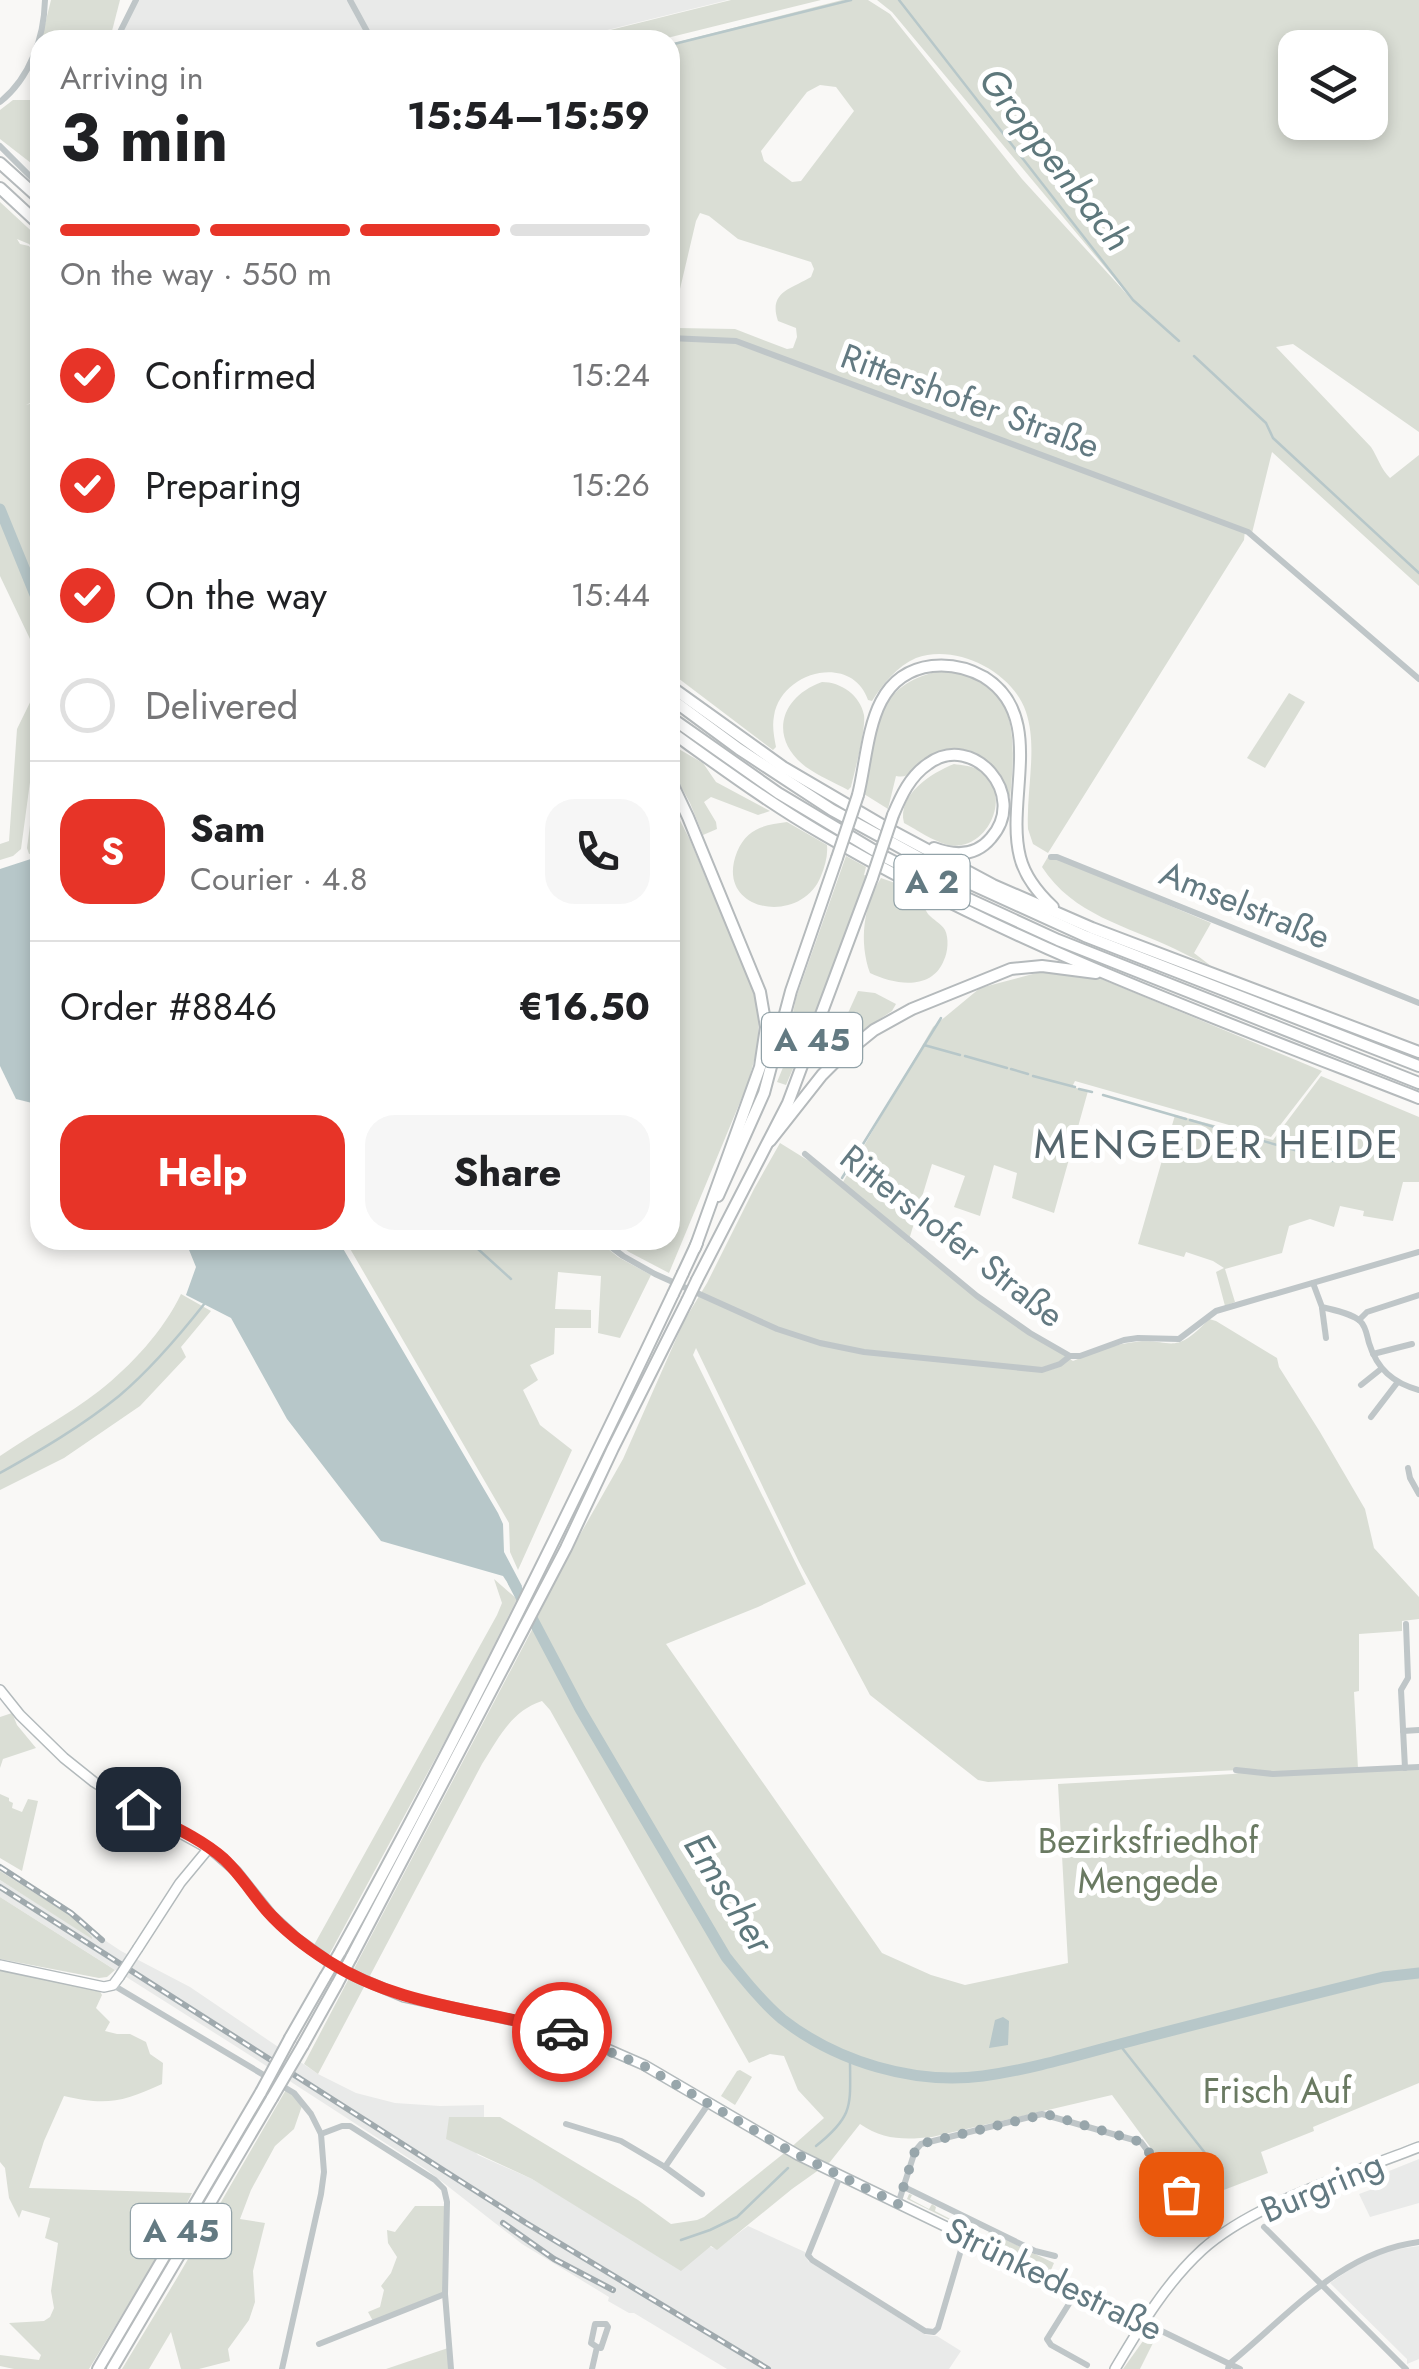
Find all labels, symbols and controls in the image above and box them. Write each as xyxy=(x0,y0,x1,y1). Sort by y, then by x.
map controls xyxy=(1278,30,1388,140)
button: layers xyxy=(1278,30,1388,140)
text: Arriving in xyxy=(60,55,204,101)
water label: Groppenbach xyxy=(966,55,1145,262)
text: 15:54–15:59 xyxy=(407,88,650,143)
text: 3 min xyxy=(60,91,228,185)
text: On the way · 550 m xyxy=(60,251,332,297)
street label: Rittershofer Straße xyxy=(834,331,1106,471)
icon: check xyxy=(60,348,115,403)
text: Confirmed xyxy=(145,348,316,403)
text: 15:24 xyxy=(571,352,650,398)
icon: check xyxy=(60,458,115,513)
text: Preparing xyxy=(145,458,302,513)
text: 15:26 xyxy=(571,462,650,508)
icon: check xyxy=(60,568,115,623)
text: On the way xyxy=(145,568,327,623)
text: 15:44 xyxy=(571,572,650,618)
text: Delivered xyxy=(145,678,298,733)
button: phone xyxy=(545,799,650,904)
text: Sam xyxy=(190,801,265,856)
text: S xyxy=(101,824,124,879)
street label: Amselstraße xyxy=(1152,848,1338,962)
road number: A 2 xyxy=(894,855,970,909)
text: Courier · 4.8 xyxy=(190,856,367,902)
text: Order #8846 xyxy=(60,979,277,1034)
text: €16.50 xyxy=(518,979,650,1034)
road number: A 45 xyxy=(762,1013,862,1067)
button: Help xyxy=(60,1115,345,1230)
button: Share xyxy=(365,1115,650,1230)
district label: MENGEDER HEIDE xyxy=(1034,1115,1400,1173)
street label: Rittershofer Straße xyxy=(829,1133,1075,1339)
pin xyxy=(96,1767,181,1852)
icon: home xyxy=(111,1782,166,1837)
park label: Bezirksfriedhof Mengede xyxy=(1038,1816,1259,1906)
water label: Emscher xyxy=(671,1822,789,1965)
courier xyxy=(512,1982,612,2082)
icon: car xyxy=(535,2005,590,2060)
park label: Frisch Auf xyxy=(1203,2066,1352,2116)
street label: Burgring xyxy=(1253,2139,1391,2235)
pin xyxy=(1139,2152,1224,2237)
icon: bag xyxy=(1154,2167,1209,2222)
road number: A 45 xyxy=(131,2204,231,2258)
street label: Strünkedestraße xyxy=(937,2205,1171,2353)

